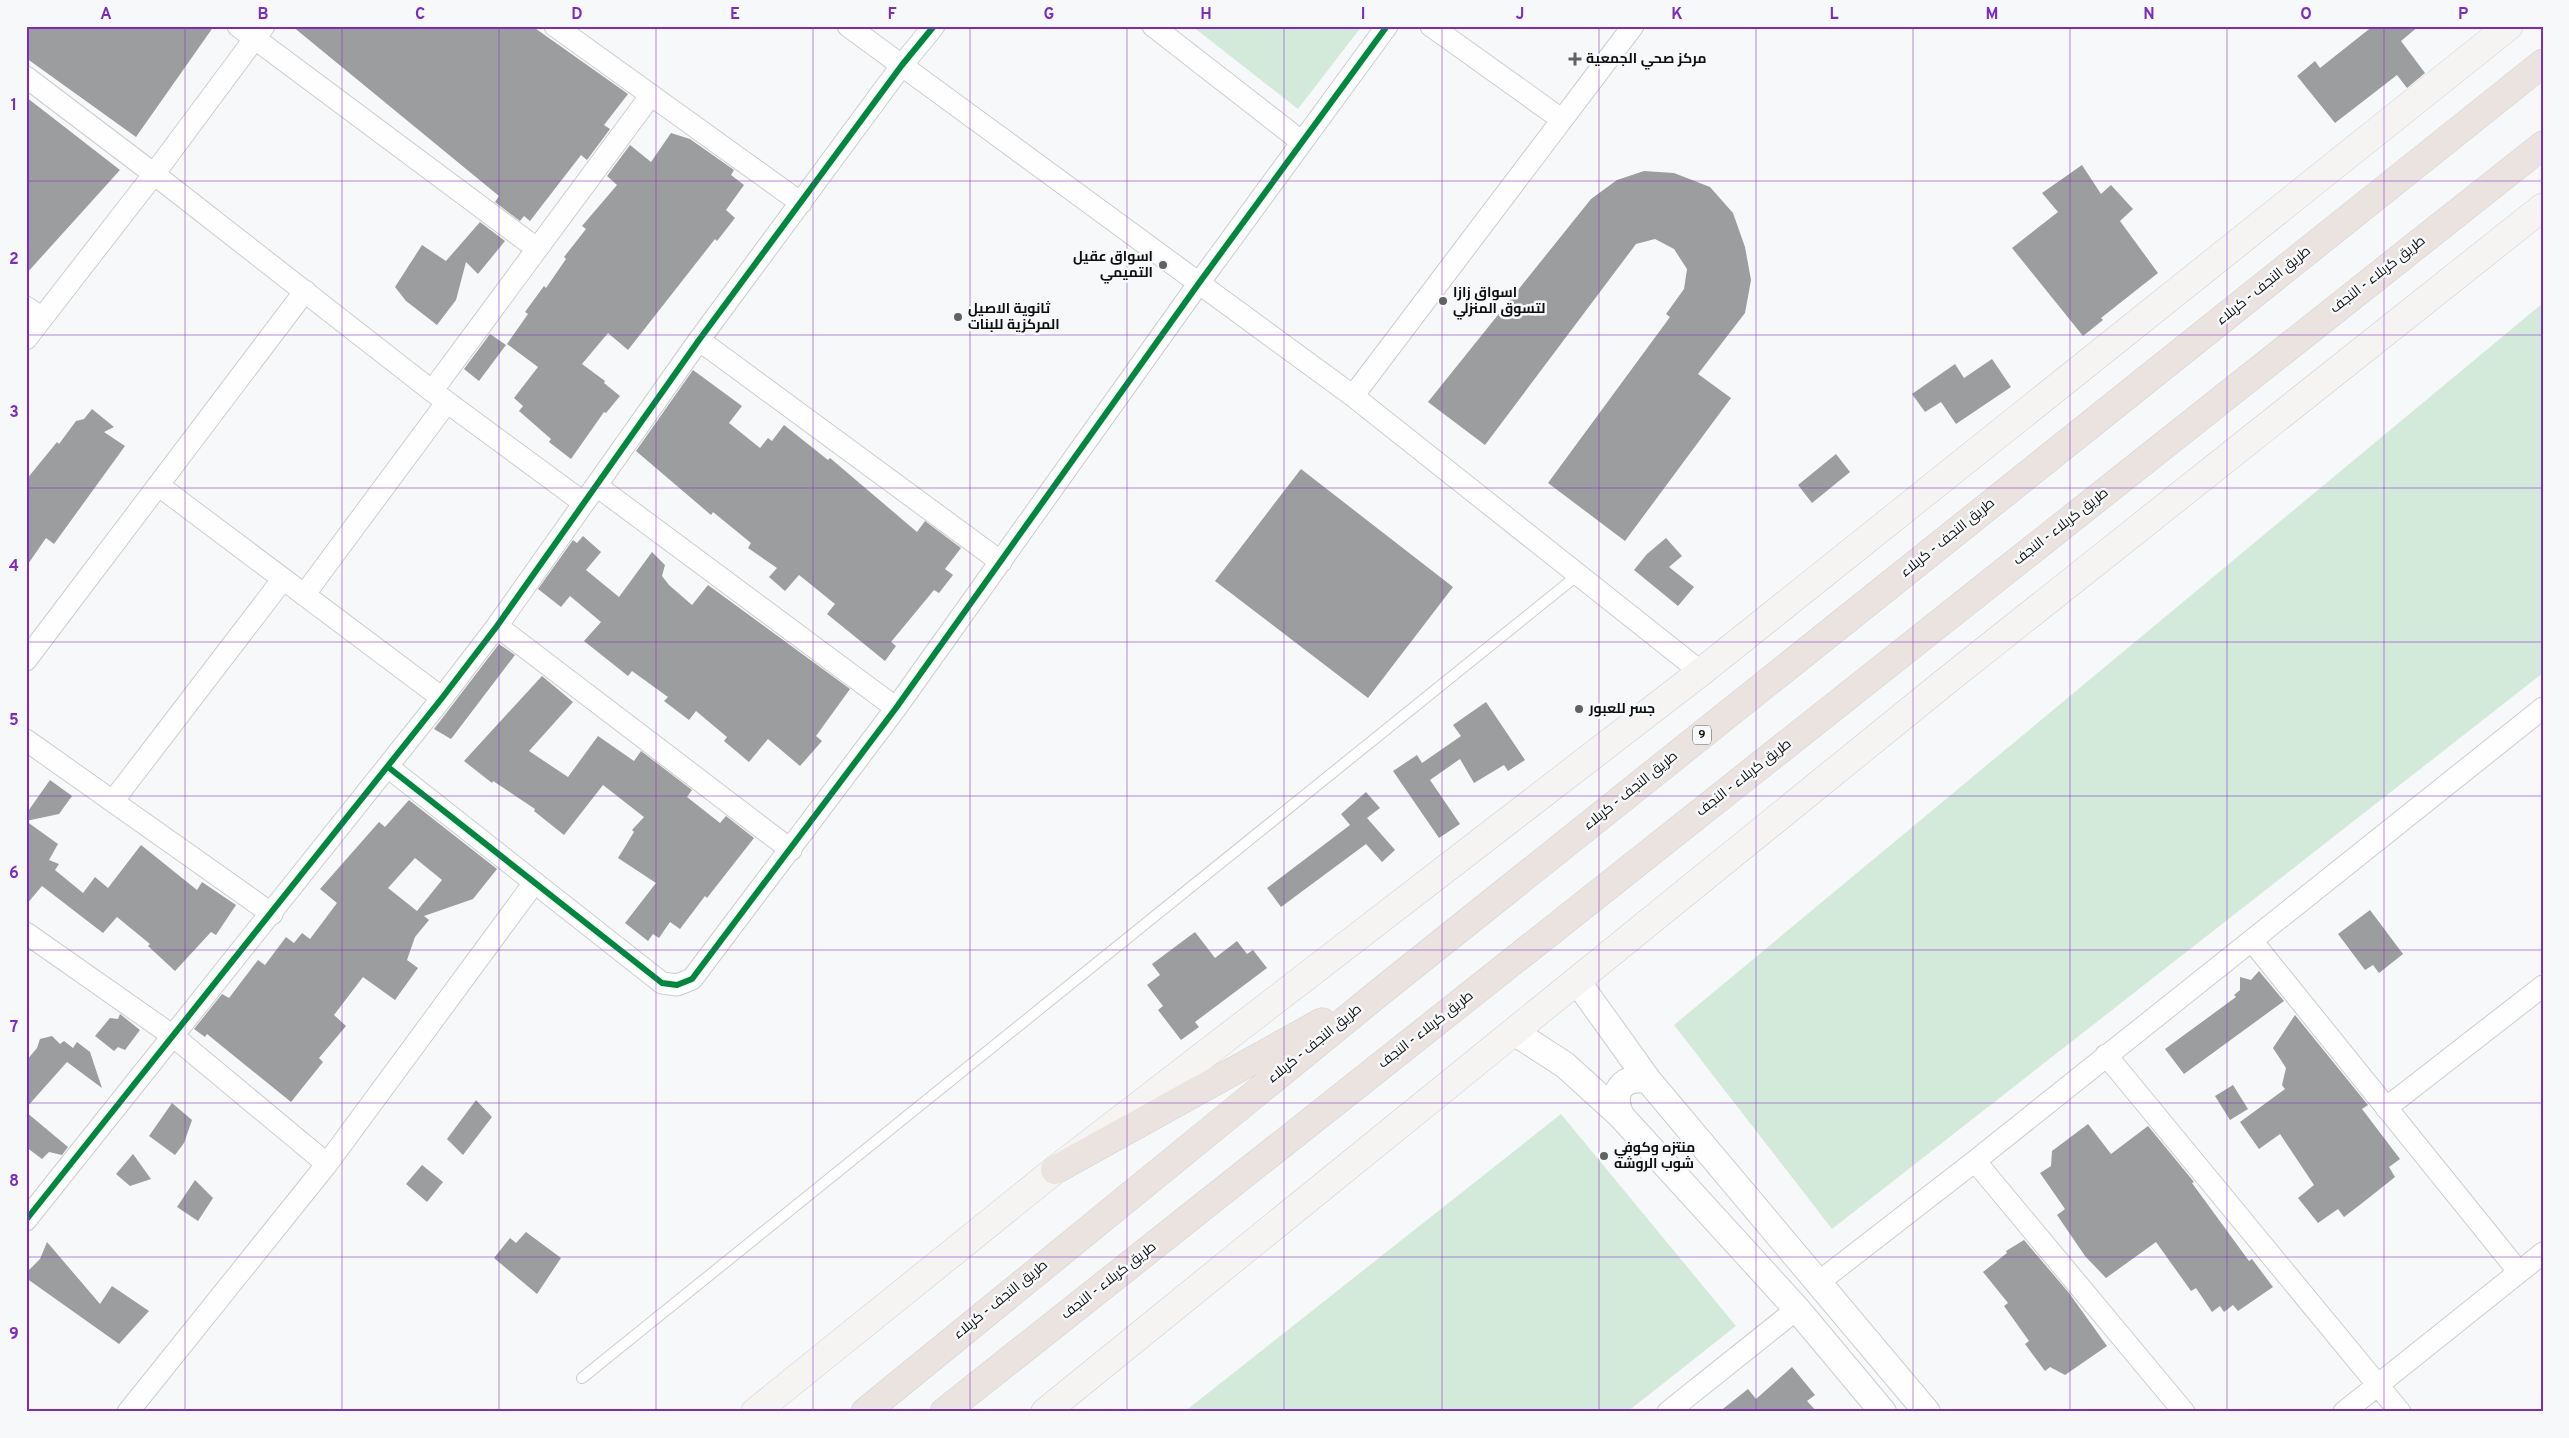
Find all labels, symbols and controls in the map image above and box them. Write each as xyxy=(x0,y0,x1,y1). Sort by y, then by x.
text: A xyxy=(100,5,112,25)
text: B xyxy=(257,5,269,25)
text: C xyxy=(415,5,425,25)
text: D xyxy=(571,5,583,25)
text: E xyxy=(730,5,740,25)
text: F xyxy=(887,5,897,25)
text: G xyxy=(1044,5,1054,25)
text: H xyxy=(1200,5,1212,25)
text: I xyxy=(1361,5,1365,25)
text: J xyxy=(1516,5,1524,25)
text: K xyxy=(1671,5,1683,25)
text: L xyxy=(1829,5,1839,25)
text: M xyxy=(1986,5,1998,25)
text: N xyxy=(2143,5,2155,25)
text: O xyxy=(2300,5,2312,25)
text: P xyxy=(2458,5,2468,25)
place label: مركز صحي الجمعية xyxy=(1586,51,1706,70)
marker: مركز صحي الجمعية xyxy=(1568,52,1582,66)
text: 1 xyxy=(11,96,17,116)
street label: طريق کربلاء - النجف xyxy=(2327,233,2429,317)
street label: طريق النجف - کربلاء xyxy=(2214,243,2314,329)
place label: اسواق عقيل التميمي xyxy=(1073,249,1153,284)
text: 2 xyxy=(9,250,19,270)
marker: اسواق عقيل التميمي xyxy=(1157,259,1169,271)
place label: اسواق زازا لتسوق المنزلي xyxy=(1453,285,1545,320)
marker: اسواق زازا لتسوق المنزلي xyxy=(1437,295,1449,307)
place label: ثانوية الاصيل المركزية للبنات xyxy=(968,300,1060,334)
marker: ثانوية الاصيل المركزية للبنات xyxy=(952,311,964,323)
text: 3 xyxy=(9,403,19,423)
street label: طريق کربلاء - النجف xyxy=(2010,485,2112,569)
street label: طريق النجف - کربلاء xyxy=(1898,495,1998,581)
text: 4 xyxy=(9,557,19,577)
place label: جسر للعبور xyxy=(1588,701,1655,718)
marker: جسر للعبور xyxy=(1573,703,1585,715)
text: 5 xyxy=(9,711,19,731)
road number: 9 xyxy=(1693,726,1711,744)
street label: طريق کربلاء - النجف xyxy=(1693,736,1795,820)
street label: طريق النجف - کربلاء xyxy=(1581,748,1681,834)
text: 6 xyxy=(9,864,19,884)
street label: طريق کربلاء - النجف xyxy=(1375,988,1477,1072)
street label: طريق النجف - کربلاء xyxy=(1265,1001,1365,1087)
text: 7 xyxy=(10,1018,18,1038)
place label: منتزه وكوفي شوب الروشه xyxy=(1614,1140,1695,1173)
marker: منتزه وكوفي شوب الروشه xyxy=(1598,1150,1610,1162)
text: 8 xyxy=(9,1172,19,1192)
street label: طريق کربلاء - النجف xyxy=(1058,1239,1160,1323)
street label: طريق النجف - کربلاء xyxy=(951,1257,1051,1343)
text: 9 xyxy=(9,1325,19,1345)

